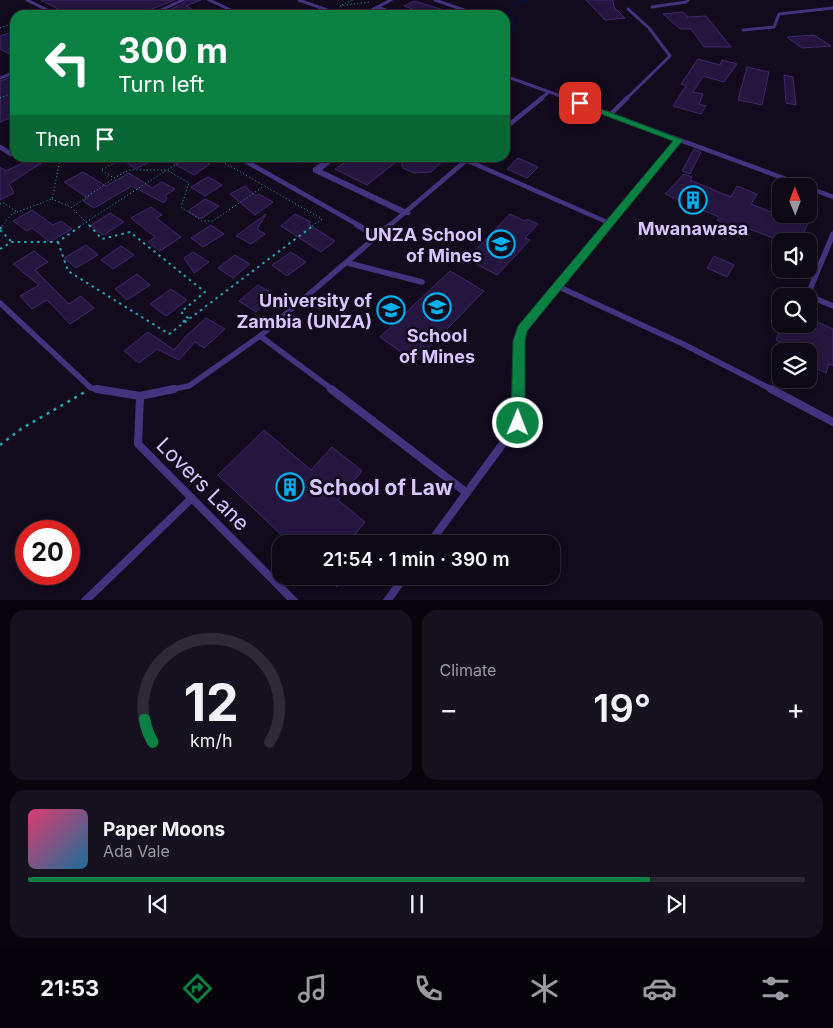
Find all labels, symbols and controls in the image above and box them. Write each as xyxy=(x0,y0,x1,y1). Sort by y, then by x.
text: 300 m xyxy=(118,29,228,71)
icon: left xyxy=(35,30,100,95)
text: Turn left xyxy=(118,71,204,97)
pin xyxy=(559,82,601,124)
icon: arrive xyxy=(566,89,594,117)
icon: arrive xyxy=(91,125,119,153)
text: Then xyxy=(35,128,81,151)
north arrow xyxy=(772,178,818,222)
map controls xyxy=(772,178,817,388)
building icon: Mwanawasa xyxy=(678,185,708,215)
place label: Mwanawasa xyxy=(638,218,748,239)
place label: UNZA School of Mines xyxy=(365,224,482,266)
school or university icon: UNZA School of Mines xyxy=(486,229,516,259)
button: sound xyxy=(772,233,817,278)
button: search xyxy=(772,288,817,333)
place label: University of Zambia (UNZA) xyxy=(236,290,372,332)
school or university icon: School of Mines xyxy=(422,292,452,322)
school or university icon: University of Zambia (UNZA) xyxy=(376,295,406,325)
place label: School of Mines xyxy=(399,325,475,367)
button: layers xyxy=(772,343,817,388)
position arrow xyxy=(491,396,543,448)
street label: Lovers Lane xyxy=(151,432,255,536)
building icon: School of Law xyxy=(275,472,305,502)
place label: School of Law xyxy=(309,475,453,500)
speed limit sign: 20 xyxy=(15,520,80,585)
text: 21:54 · 1 min · 390 m xyxy=(323,548,510,571)
text: Climate xyxy=(440,660,496,680)
text: 12 xyxy=(183,671,238,734)
text: 19° xyxy=(593,685,651,731)
text: − xyxy=(440,692,458,726)
text: + xyxy=(786,692,805,726)
text: km/h xyxy=(190,730,232,751)
text: Paper Moons xyxy=(103,818,225,841)
text: Ada Vale xyxy=(103,841,170,861)
icon: previous xyxy=(144,890,172,918)
icon: pause xyxy=(403,890,431,918)
icon: next xyxy=(662,890,690,918)
icon: directions xyxy=(180,971,215,1006)
icon: music xyxy=(295,971,330,1006)
icon: phone xyxy=(411,971,446,1006)
icon: climate xyxy=(527,971,562,1006)
icon: car xyxy=(642,971,677,1006)
icon: filters xyxy=(758,971,793,1006)
text: 21:53 xyxy=(40,975,99,1001)

